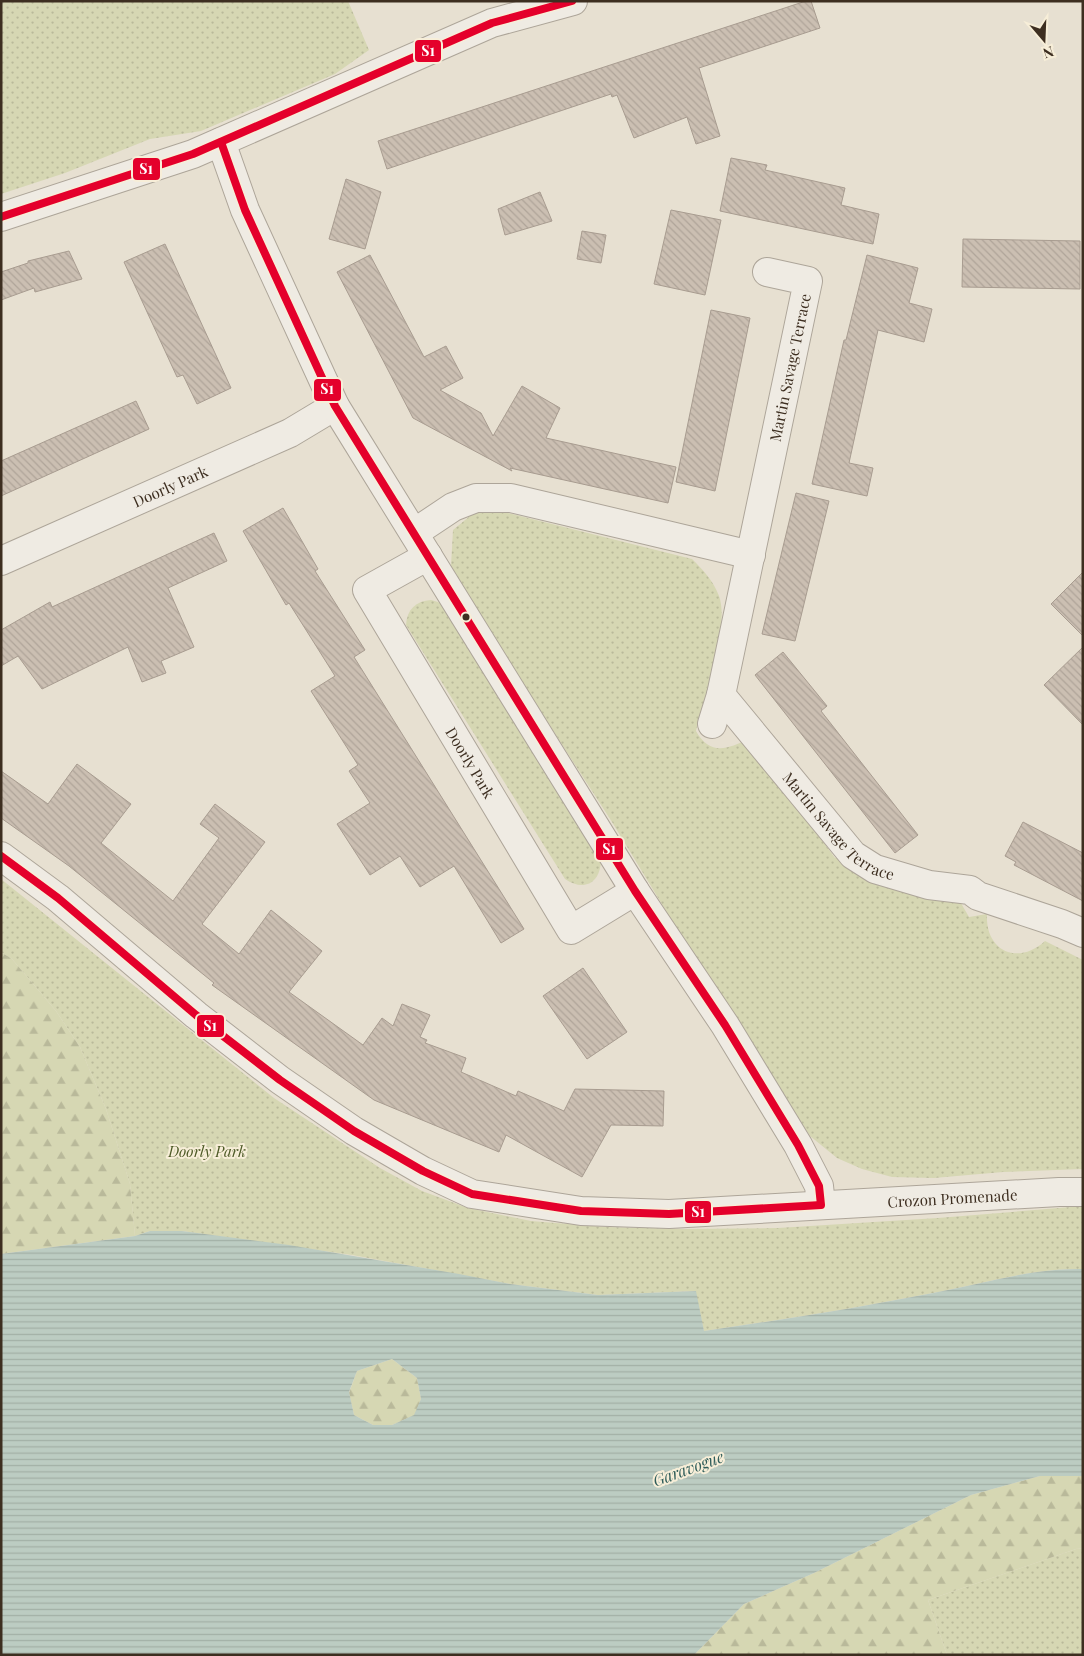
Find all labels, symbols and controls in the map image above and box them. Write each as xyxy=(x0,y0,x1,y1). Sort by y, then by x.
north arrow xyxy=(1019,15,1069,65)
line badge: S1 xyxy=(414,39,442,63)
text: S1 xyxy=(421,41,435,60)
text: N xyxy=(1041,42,1056,63)
line badge: S1 xyxy=(132,157,161,181)
text: S1 xyxy=(139,159,153,178)
street label: Martin Savage Terrace xyxy=(765,292,815,443)
line badge: S1 xyxy=(313,378,342,402)
text: S1 xyxy=(320,379,334,398)
street label: Doorly Park xyxy=(130,460,211,511)
unlabelled marker xyxy=(461,612,471,622)
street label: Doorly Park xyxy=(441,723,500,802)
street label: Martin Savage Terrace xyxy=(779,768,897,884)
line badge: S1 xyxy=(595,837,624,861)
text: S1 xyxy=(602,839,616,858)
line badge: S1 xyxy=(196,1014,225,1038)
text: S1 xyxy=(203,1016,217,1035)
park label: Doorly Park xyxy=(167,1141,246,1161)
street label: Crozon Promenade xyxy=(887,1184,1018,1212)
line badge: S1 xyxy=(684,1200,712,1224)
text: S1 xyxy=(691,1202,705,1221)
water label: Garavogue xyxy=(650,1445,726,1491)

